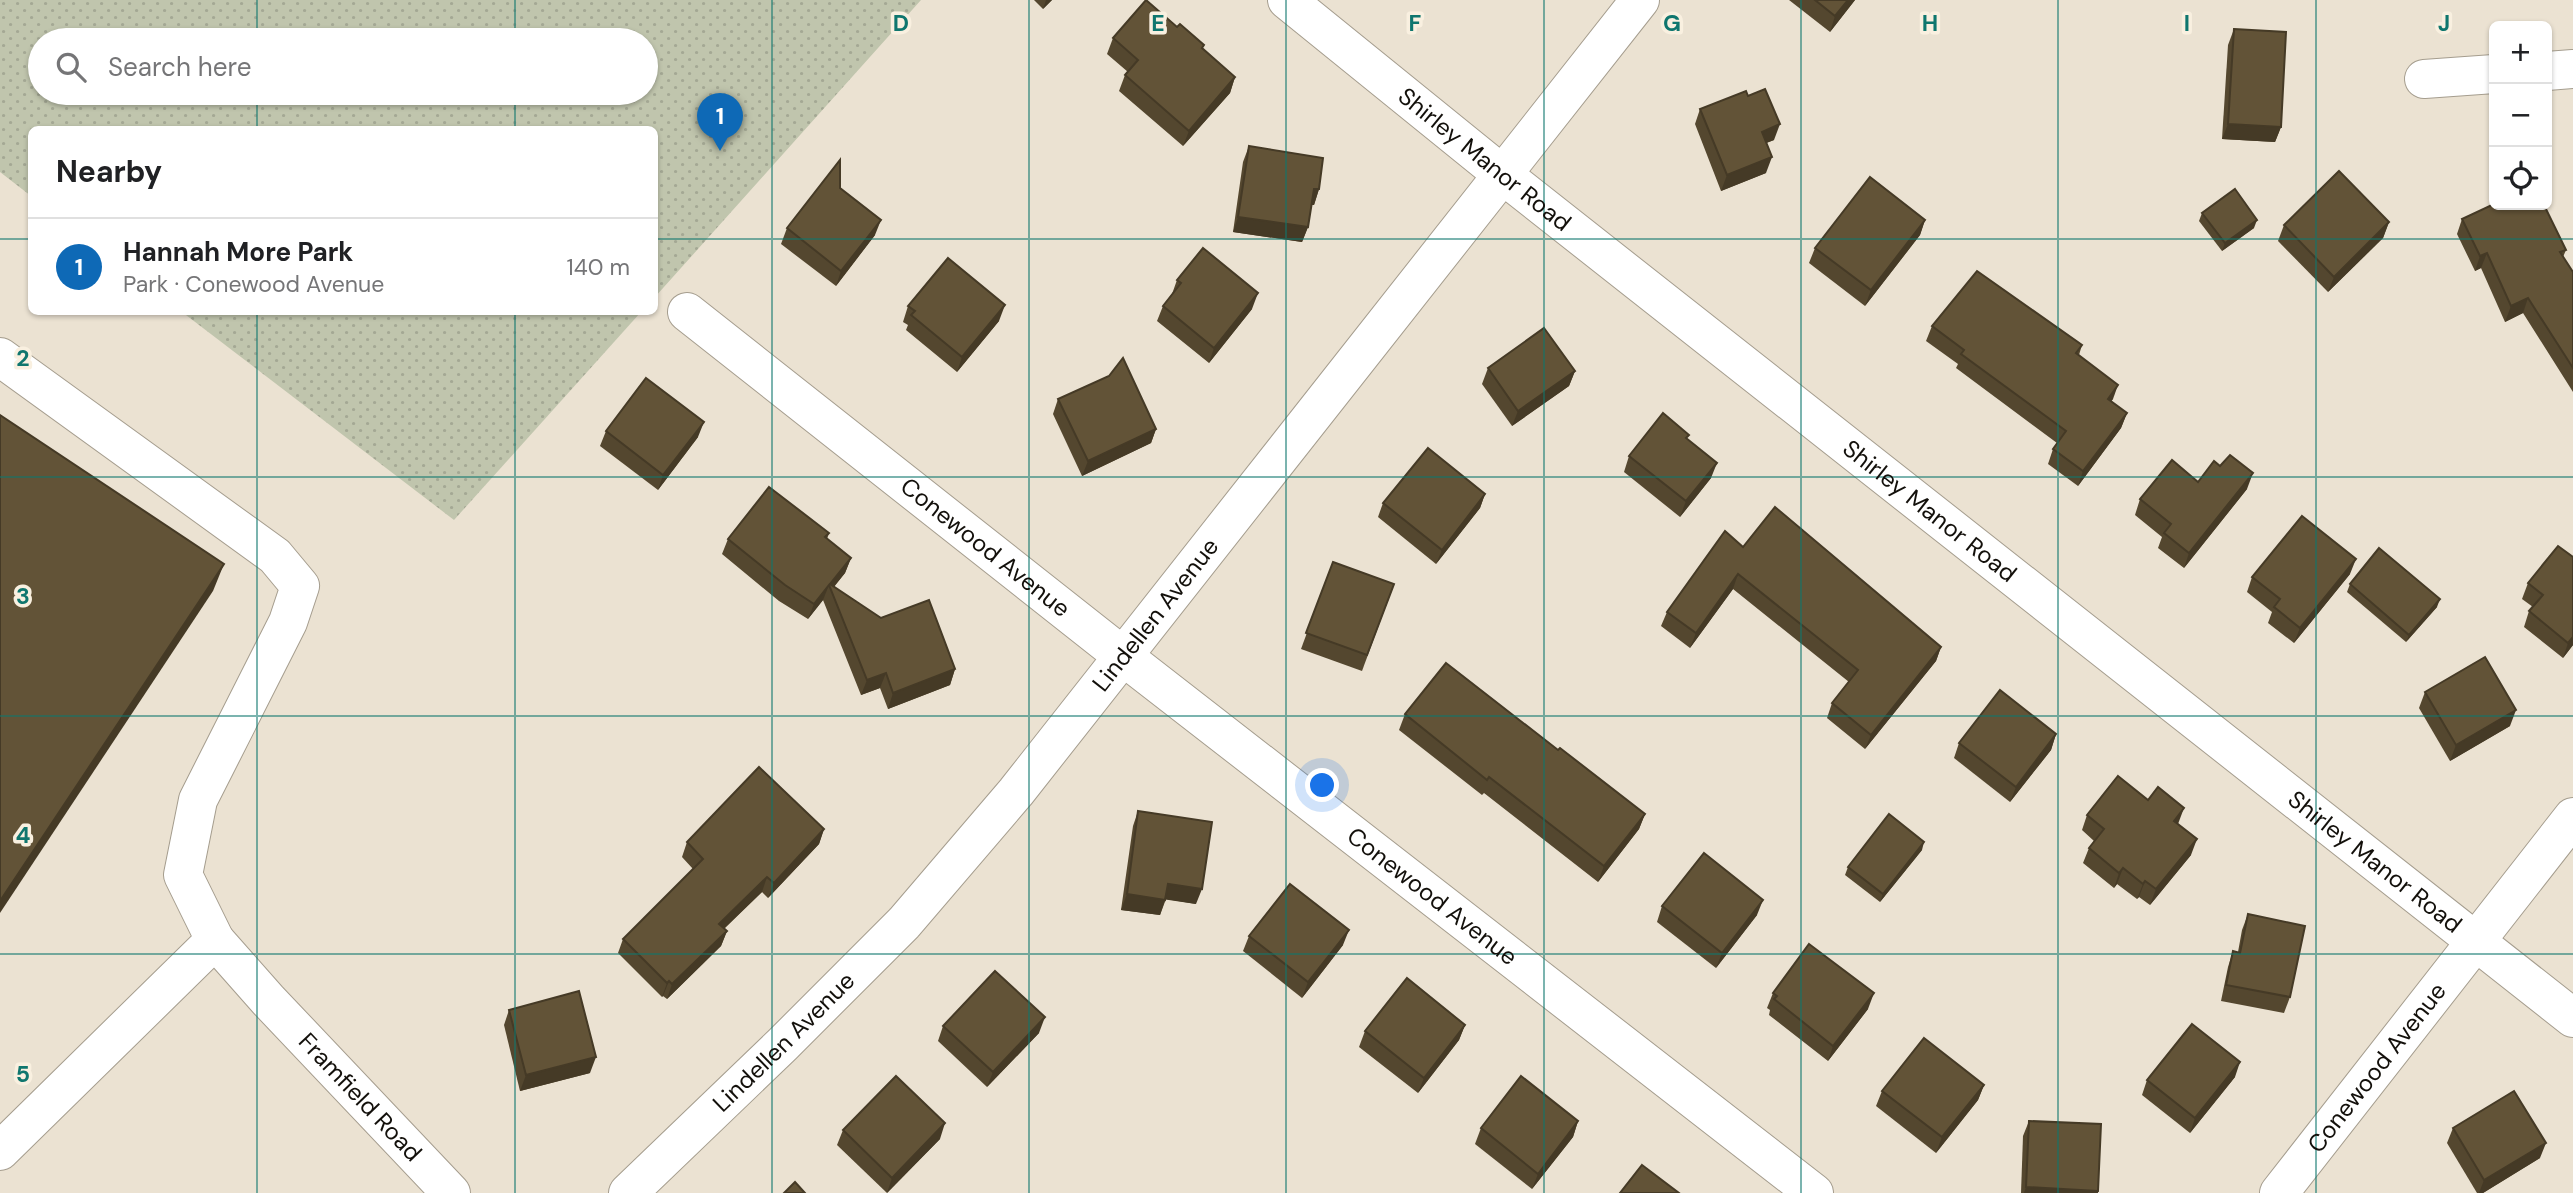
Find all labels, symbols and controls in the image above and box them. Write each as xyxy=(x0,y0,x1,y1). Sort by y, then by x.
text: D xyxy=(893,8,909,38)
text: E xyxy=(1151,8,1165,38)
text: F xyxy=(1409,8,1422,38)
text: G xyxy=(1663,8,1681,38)
text: H xyxy=(1922,8,1938,38)
text: I xyxy=(2184,8,2190,38)
text: J xyxy=(2438,8,2450,38)
map controls xyxy=(2489,21,2552,210)
button: + xyxy=(2489,21,2552,84)
search box xyxy=(28,28,658,105)
icon: search xyxy=(52,48,90,86)
text: Search here xyxy=(108,50,251,84)
street label: Shirley Manor Road xyxy=(1392,80,1578,238)
button: − xyxy=(2489,84,2552,147)
pin: 1 xyxy=(697,93,743,151)
button: locate xyxy=(2489,147,2552,210)
text: Nearby xyxy=(56,152,162,191)
text: Hannah More Park xyxy=(123,235,353,269)
text: 1 xyxy=(75,252,83,282)
text: 140 m xyxy=(567,252,630,282)
text: Park · Conewood Avenue xyxy=(123,269,384,299)
text: 2 xyxy=(16,343,30,373)
street label: Shirley Manor Road xyxy=(1837,433,2023,589)
street label: Conewood Avenue xyxy=(894,471,1077,624)
street label: Lindellen Avenue xyxy=(1085,531,1225,698)
text: 3 xyxy=(16,581,30,611)
your location xyxy=(1305,768,1339,802)
street label: Shirley Manor Road xyxy=(2282,783,2469,940)
text: 4 xyxy=(16,820,31,850)
street label: Conewood Avenue xyxy=(1341,820,1524,972)
street label: Lindellen Avenue xyxy=(706,965,861,1118)
street label: Conewood Avenue xyxy=(2300,976,2453,1159)
street label: Framfield Road xyxy=(292,1026,429,1168)
text: 5 xyxy=(16,1059,30,1089)

